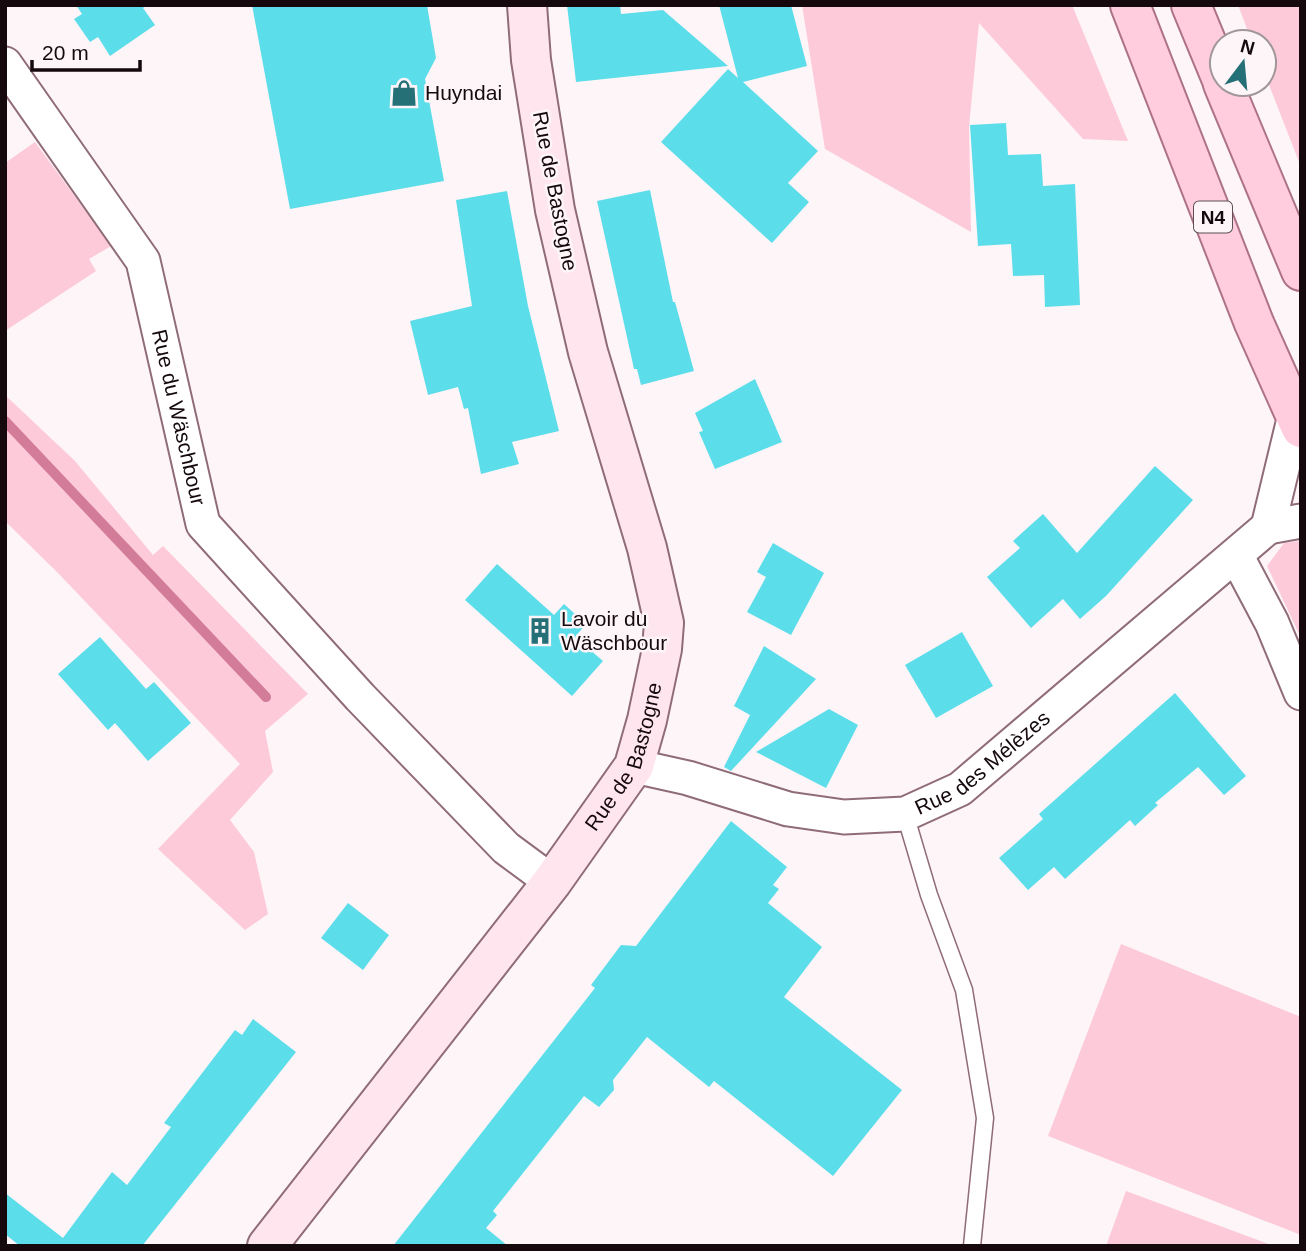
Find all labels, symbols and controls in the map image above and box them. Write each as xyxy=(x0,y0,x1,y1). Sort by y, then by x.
scale bar xyxy=(32,28,140,72)
north arrow xyxy=(1208,28,1278,98)
text: N xyxy=(1238,35,1257,59)
text: 20 m xyxy=(42,41,89,64)
shop icon: Huyndai xyxy=(389,78,419,108)
place label: Huyndai xyxy=(425,81,502,104)
street label: Rue de Bastogne xyxy=(529,109,582,273)
road number: N4 xyxy=(1194,202,1232,232)
street label: Rue du Wäschbour xyxy=(148,327,210,508)
place label: Lavoir du Wäschbour xyxy=(561,607,667,654)
building icon: Lavoir du Wäschbour xyxy=(525,616,555,646)
street label: Rue de Bastogne xyxy=(580,680,666,835)
street label: Rue des Mélèzes xyxy=(911,706,1054,819)

